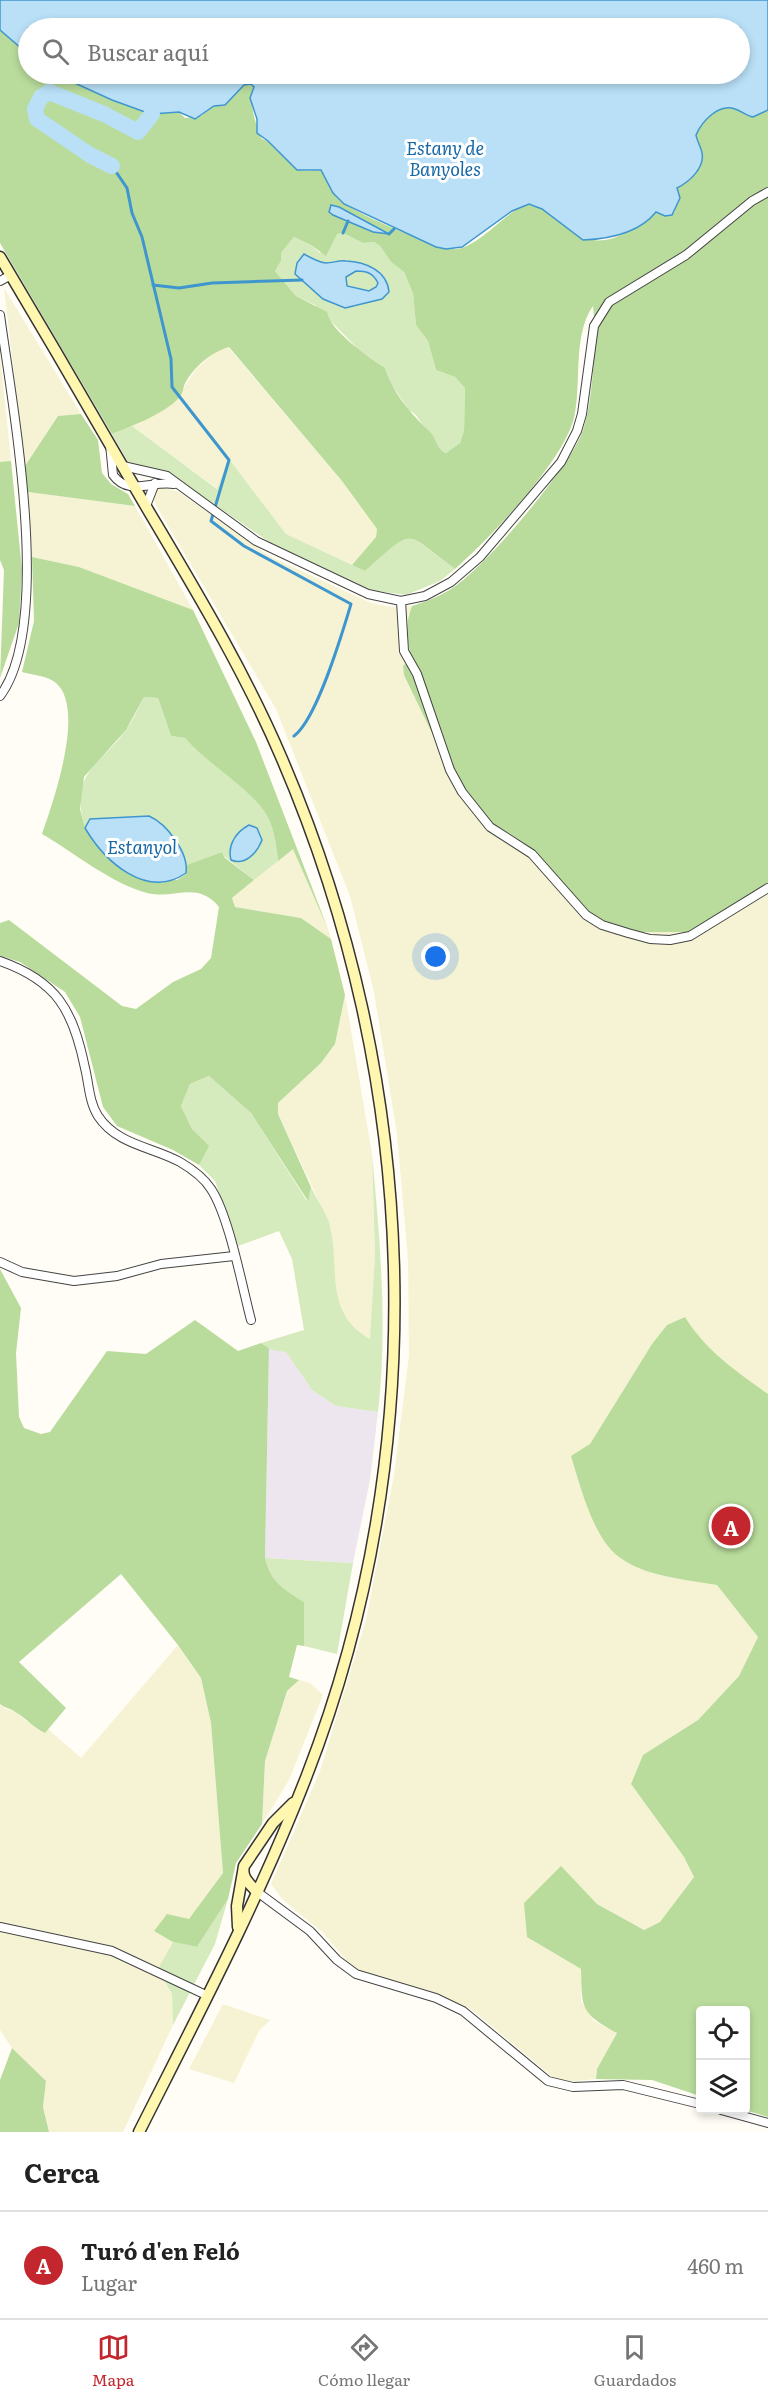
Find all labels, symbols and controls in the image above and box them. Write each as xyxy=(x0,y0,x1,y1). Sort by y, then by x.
search box xyxy=(18,18,750,84)
icon: search xyxy=(39,35,72,68)
text: Buscar aquí xyxy=(87,35,209,68)
water label: Estany de Banyoles xyxy=(406,134,484,182)
water label: Estanyol xyxy=(107,833,178,860)
your location xyxy=(421,942,450,971)
pin: A xyxy=(712,1504,750,1549)
map controls xyxy=(696,2006,750,2114)
button: locate xyxy=(696,2006,750,2060)
button: layers xyxy=(696,2060,750,2114)
text: Cerca xyxy=(24,2152,100,2191)
text: Turó d'en Feló xyxy=(81,2234,240,2267)
text: A xyxy=(36,2250,51,2280)
text: 460 m xyxy=(687,2250,744,2280)
text: Lugar xyxy=(81,2267,137,2297)
tab: Mapa xyxy=(92,2331,135,2391)
tab: Cómo llegar xyxy=(318,2331,410,2391)
tab: Guardados xyxy=(594,2331,676,2391)

